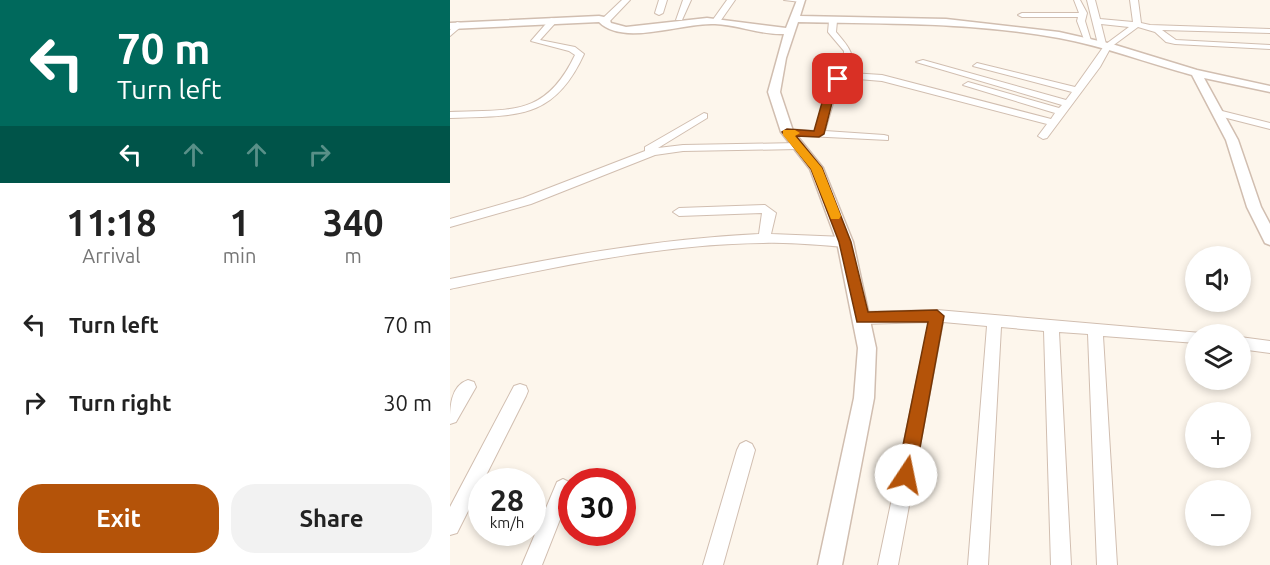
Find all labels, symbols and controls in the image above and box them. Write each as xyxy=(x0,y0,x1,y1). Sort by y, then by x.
icon: left xyxy=(18,24,96,102)
text: 70 m xyxy=(117,25,211,72)
pin xyxy=(812,53,863,104)
icon: arrive xyxy=(821,62,854,95)
text: Turn left xyxy=(117,74,221,104)
icon: left xyxy=(114,138,147,171)
icon: ahead xyxy=(177,138,210,171)
icon: ahead xyxy=(240,138,273,171)
icon: right xyxy=(303,138,336,171)
text: 11:18 xyxy=(66,202,156,243)
text: 1 xyxy=(229,202,250,243)
text: 340 xyxy=(323,202,384,243)
text: Arrival xyxy=(82,244,141,267)
text: min xyxy=(223,244,256,267)
text: m xyxy=(345,244,362,267)
map controls xyxy=(1185,246,1251,546)
button: sound xyxy=(1185,246,1251,312)
icon: left xyxy=(18,308,51,341)
text: Turn left xyxy=(69,312,159,337)
text: 70 m xyxy=(383,312,432,337)
button: layers xyxy=(1185,324,1251,390)
icon: right xyxy=(18,386,51,419)
text: Turn right xyxy=(69,390,171,415)
text: 30 m xyxy=(383,390,432,415)
button: + xyxy=(1185,402,1251,468)
position arrow xyxy=(874,443,938,507)
speed limit sign: 30 xyxy=(558,468,636,546)
button: − xyxy=(1185,480,1251,546)
text: 28 xyxy=(490,483,524,517)
button: Exit xyxy=(18,484,219,553)
button: Share xyxy=(231,484,432,553)
text: km/h xyxy=(490,514,524,531)

